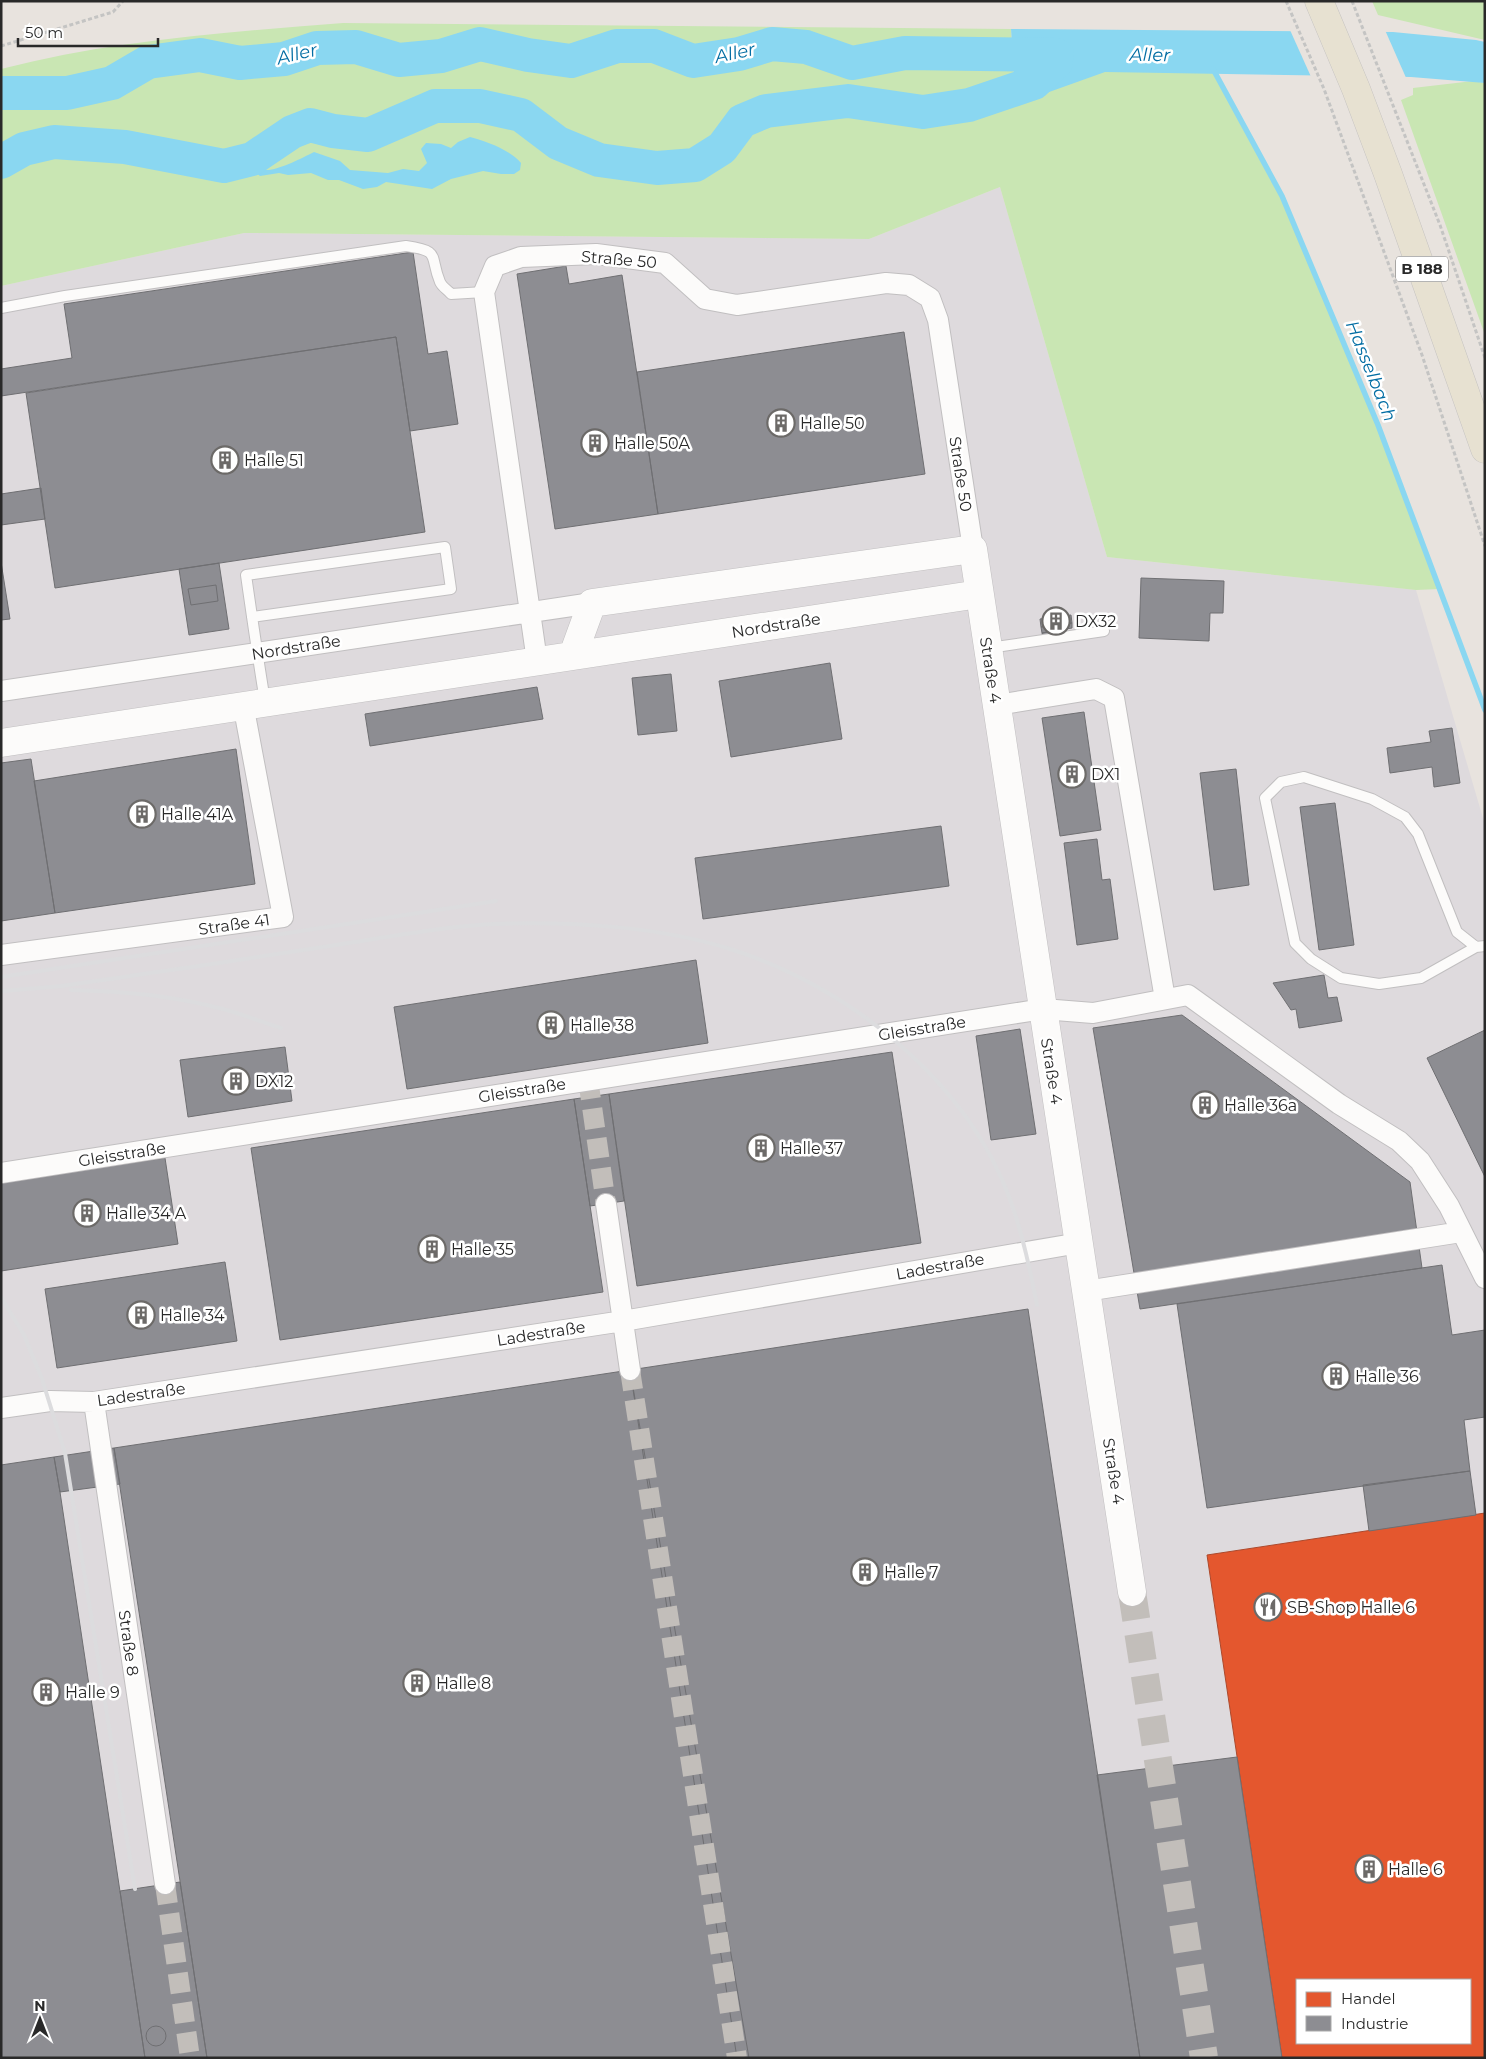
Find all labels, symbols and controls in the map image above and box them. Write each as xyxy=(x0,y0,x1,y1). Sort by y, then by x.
scale bar xyxy=(18,15,158,47)
text: 50 m xyxy=(25,23,63,42)
water label: Aller xyxy=(712,38,758,68)
water label: Aller xyxy=(274,39,320,70)
water label: Aller xyxy=(1128,44,1171,66)
street label: Straße 50 xyxy=(580,247,658,272)
road number: B 188 xyxy=(1396,256,1448,282)
water label: Hasselbach xyxy=(1341,317,1401,425)
building icon: Halle 50 xyxy=(766,408,796,438)
place label: Halle 50 xyxy=(800,414,865,433)
building icon: Halle 50A xyxy=(580,428,610,458)
place label: Halle 50A xyxy=(614,434,690,453)
street label: Straße 50 xyxy=(945,435,976,513)
building icon: Halle 51 xyxy=(210,445,240,475)
place label: Halle 51 xyxy=(244,451,304,470)
building icon: DX32 xyxy=(1041,606,1071,636)
street label: Nordstraße xyxy=(730,609,822,642)
place label: DX32 xyxy=(1075,612,1116,631)
street label: Nordstraße xyxy=(250,631,342,664)
street label: Straße 4 xyxy=(976,636,1005,705)
building icon: DX1 xyxy=(1057,759,1087,789)
place label: DX1 xyxy=(1091,765,1120,784)
building icon: Halle 41A xyxy=(127,799,157,829)
place label: Halle 41A xyxy=(161,805,234,824)
street label: Straße 41 xyxy=(197,910,271,939)
building icon: Halle 38 xyxy=(536,1010,566,1040)
street label: Gleisstraße xyxy=(877,1012,967,1045)
place label: Halle 38 xyxy=(570,1016,634,1035)
street label: Straße 4 xyxy=(1037,1037,1066,1106)
building icon: DX12 xyxy=(221,1066,251,1096)
place label: DX12 xyxy=(255,1072,293,1091)
street label: Gleisstraße xyxy=(477,1074,567,1107)
building icon: Halle 36a xyxy=(1190,1090,1220,1120)
place label: Halle 36a xyxy=(1224,1096,1297,1115)
building icon: Halle 37 xyxy=(746,1133,776,1163)
street label: Gleisstraße xyxy=(77,1138,167,1171)
place label: Halle 37 xyxy=(780,1139,843,1158)
building icon: Halle 34 A xyxy=(72,1198,102,1228)
place label: Halle 34 A xyxy=(106,1204,187,1223)
building icon: Halle 35 xyxy=(417,1234,447,1264)
place label: Halle 35 xyxy=(451,1240,514,1259)
street label: Ladestraße xyxy=(894,1249,986,1284)
building icon: Halle 34 xyxy=(126,1300,156,1330)
place label: Halle 34 xyxy=(160,1306,225,1325)
street label: Ladestraße xyxy=(496,1317,587,1350)
building icon: Halle 36 xyxy=(1321,1361,1351,1391)
place label: Halle 36 xyxy=(1355,1367,1419,1386)
street label: Ladestraße xyxy=(96,1379,187,1410)
street label: Straße 4 xyxy=(1099,1437,1128,1506)
building icon: Halle 7 xyxy=(850,1557,880,1587)
place label: Halle 7 xyxy=(884,1563,938,1582)
restaurant icon: SB-Shop Halle 6 xyxy=(1253,1592,1283,1622)
place label: SB-Shop Halle 6 xyxy=(1287,1598,1415,1617)
street label: Straße 8 xyxy=(114,1609,143,1677)
building icon: Halle 8 xyxy=(402,1668,432,1698)
place label: Halle 8 xyxy=(436,1674,491,1693)
building icon: Halle 9 xyxy=(31,1677,61,1707)
place label: Halle 9 xyxy=(65,1683,120,1702)
building icon: Halle 6 xyxy=(1354,1854,1384,1884)
place label: Halle 6 xyxy=(1388,1860,1443,1879)
legend xyxy=(1296,1979,1471,2044)
text: Handel xyxy=(1341,1989,1395,2008)
north arrow xyxy=(15,1994,65,2044)
text: N xyxy=(34,1997,46,2015)
text: Industrie xyxy=(1341,2014,1408,2033)

